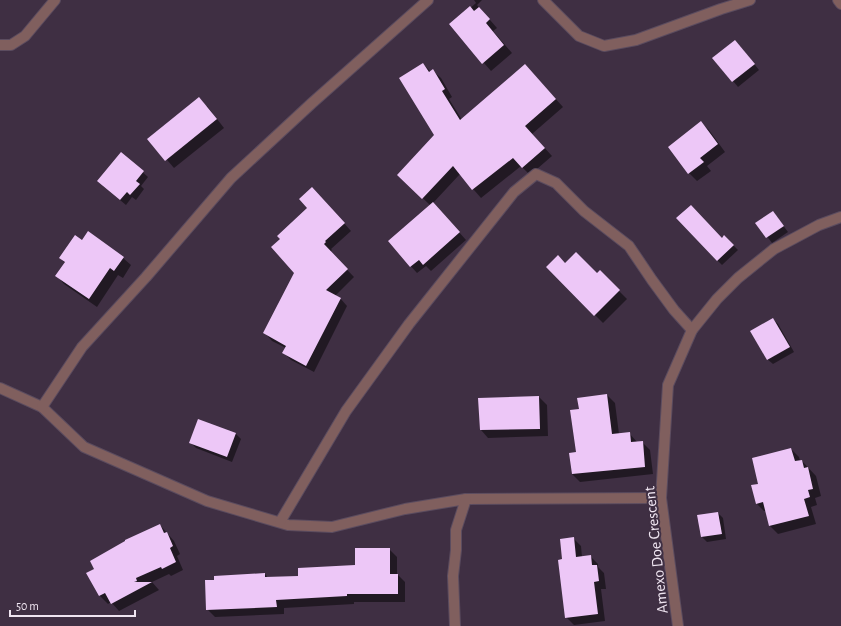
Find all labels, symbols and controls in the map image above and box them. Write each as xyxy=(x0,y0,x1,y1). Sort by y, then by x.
street label: Amexo Doe Crescent xyxy=(641,485,671,614)
scale bar xyxy=(10,592,135,618)
text: 50 m xyxy=(16,600,39,612)

